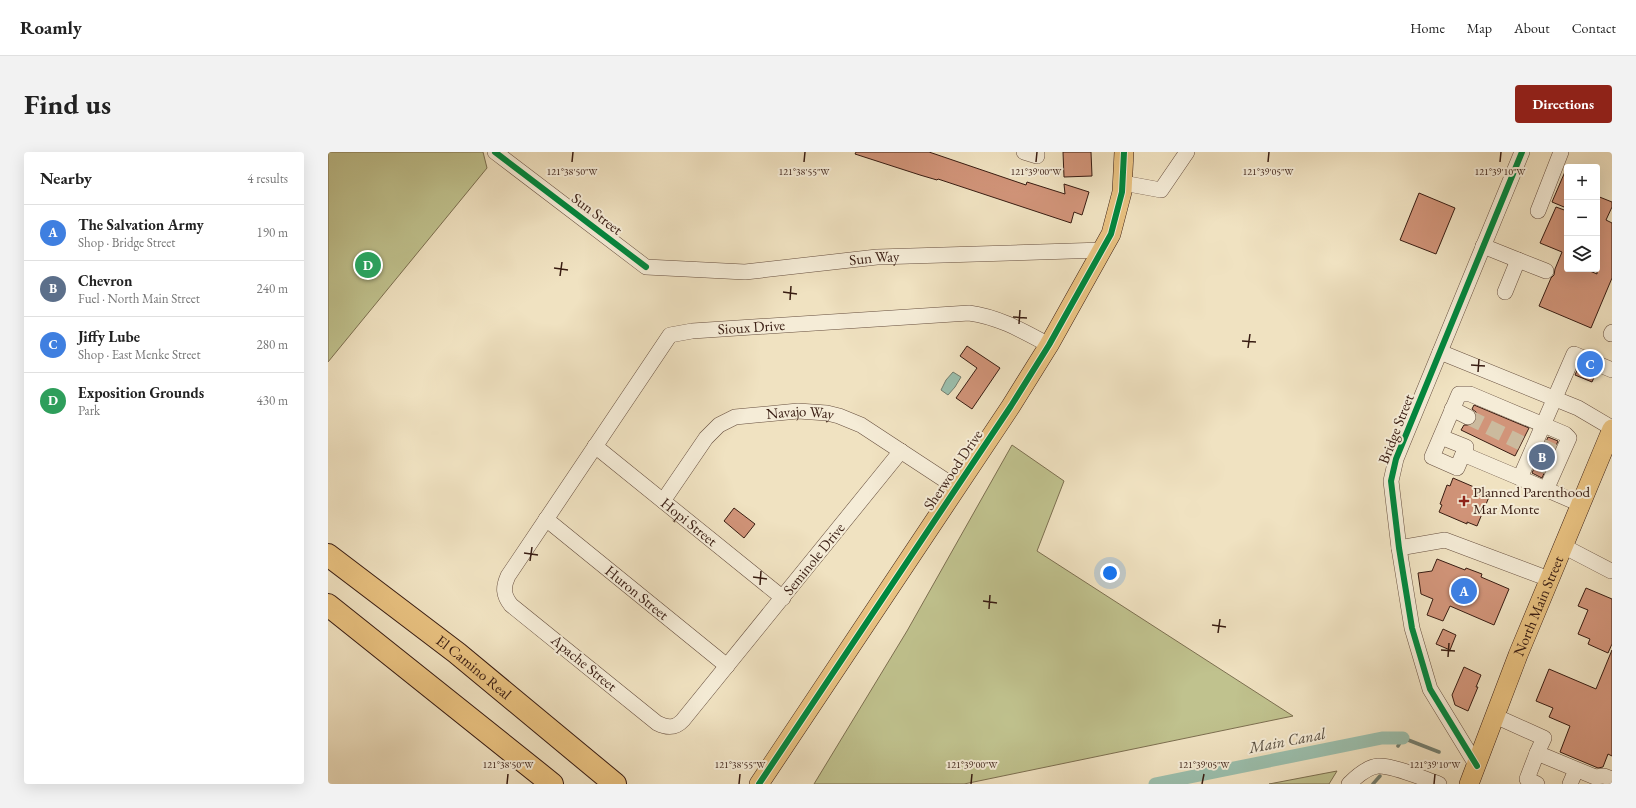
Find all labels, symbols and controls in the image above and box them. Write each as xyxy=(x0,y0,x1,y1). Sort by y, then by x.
text: Roamly xyxy=(20,15,82,40)
text: Home xyxy=(1410,19,1445,37)
text: Map xyxy=(1467,19,1492,37)
text: About xyxy=(1514,19,1550,37)
text: Contact xyxy=(1572,19,1616,37)
button: Directions xyxy=(1515,85,1612,123)
text: Find us xyxy=(24,86,111,122)
map controls xyxy=(1564,164,1600,272)
button: + xyxy=(1564,164,1600,200)
text: 121°38'50"W xyxy=(547,165,598,178)
text: 121°38'55"W xyxy=(779,165,830,178)
text: 121°39'00"W xyxy=(1011,165,1062,178)
text: 121°39'05"W xyxy=(1243,165,1294,178)
text: 121°39'10"W xyxy=(1475,165,1526,178)
text: Nearby xyxy=(40,167,92,189)
text: 4 results xyxy=(247,170,288,187)
street label: Sun Street xyxy=(568,188,627,239)
button: − xyxy=(1564,200,1600,236)
text: The Salvation Army xyxy=(78,215,204,234)
text: A xyxy=(48,224,58,241)
text: 190 m xyxy=(257,224,288,241)
text: Shop · Bridge Street xyxy=(78,234,175,251)
button: layers xyxy=(1564,236,1600,272)
street label: Sun Way xyxy=(848,246,900,269)
pin: D xyxy=(355,250,381,280)
text: Chevron xyxy=(78,271,132,290)
text: B xyxy=(49,280,57,297)
text: 240 m xyxy=(257,280,288,297)
text: Fuel · North Main Street xyxy=(78,290,200,307)
street label: Sioux Drive xyxy=(717,315,786,338)
text: Jiffy Lube xyxy=(78,327,140,346)
text: C xyxy=(48,336,58,353)
text: 280 m xyxy=(257,336,288,353)
text: Shop · East Menke Street xyxy=(78,346,201,363)
pin: C xyxy=(1577,349,1603,379)
text: Exposition Grounds xyxy=(78,383,204,402)
street label: Bridge Street xyxy=(1374,391,1418,466)
text: D xyxy=(48,392,58,409)
text: 430 m xyxy=(257,392,288,409)
street label: Navajo Way xyxy=(765,401,837,424)
text: Park xyxy=(78,402,100,419)
street label: Sherwood Drive xyxy=(919,426,987,514)
pin: B xyxy=(1529,442,1555,472)
place label: Planned Parenthood Mar Monte xyxy=(1473,482,1591,518)
street label: Hopi Street xyxy=(657,493,722,550)
marker: Planned Parenthood Mar Monte xyxy=(1458,495,1470,507)
street label: Seminole Drive xyxy=(779,518,849,599)
street label: North Main Street xyxy=(1509,553,1567,659)
street label: Huron Street xyxy=(601,561,673,624)
your location xyxy=(1100,563,1120,583)
pin: A xyxy=(1451,576,1477,606)
street label: Apache Street xyxy=(547,630,621,695)
street label: El Camino Real xyxy=(433,631,516,703)
water label: Main Canal xyxy=(1246,723,1328,758)
text: 121°38'50"W xyxy=(483,758,534,771)
text: 121°38'55"W xyxy=(715,758,766,771)
text: 121°39'00"W xyxy=(947,758,998,771)
text: 121°39'05"W xyxy=(1179,758,1230,771)
text: 121°39'10"W xyxy=(1410,758,1461,771)

